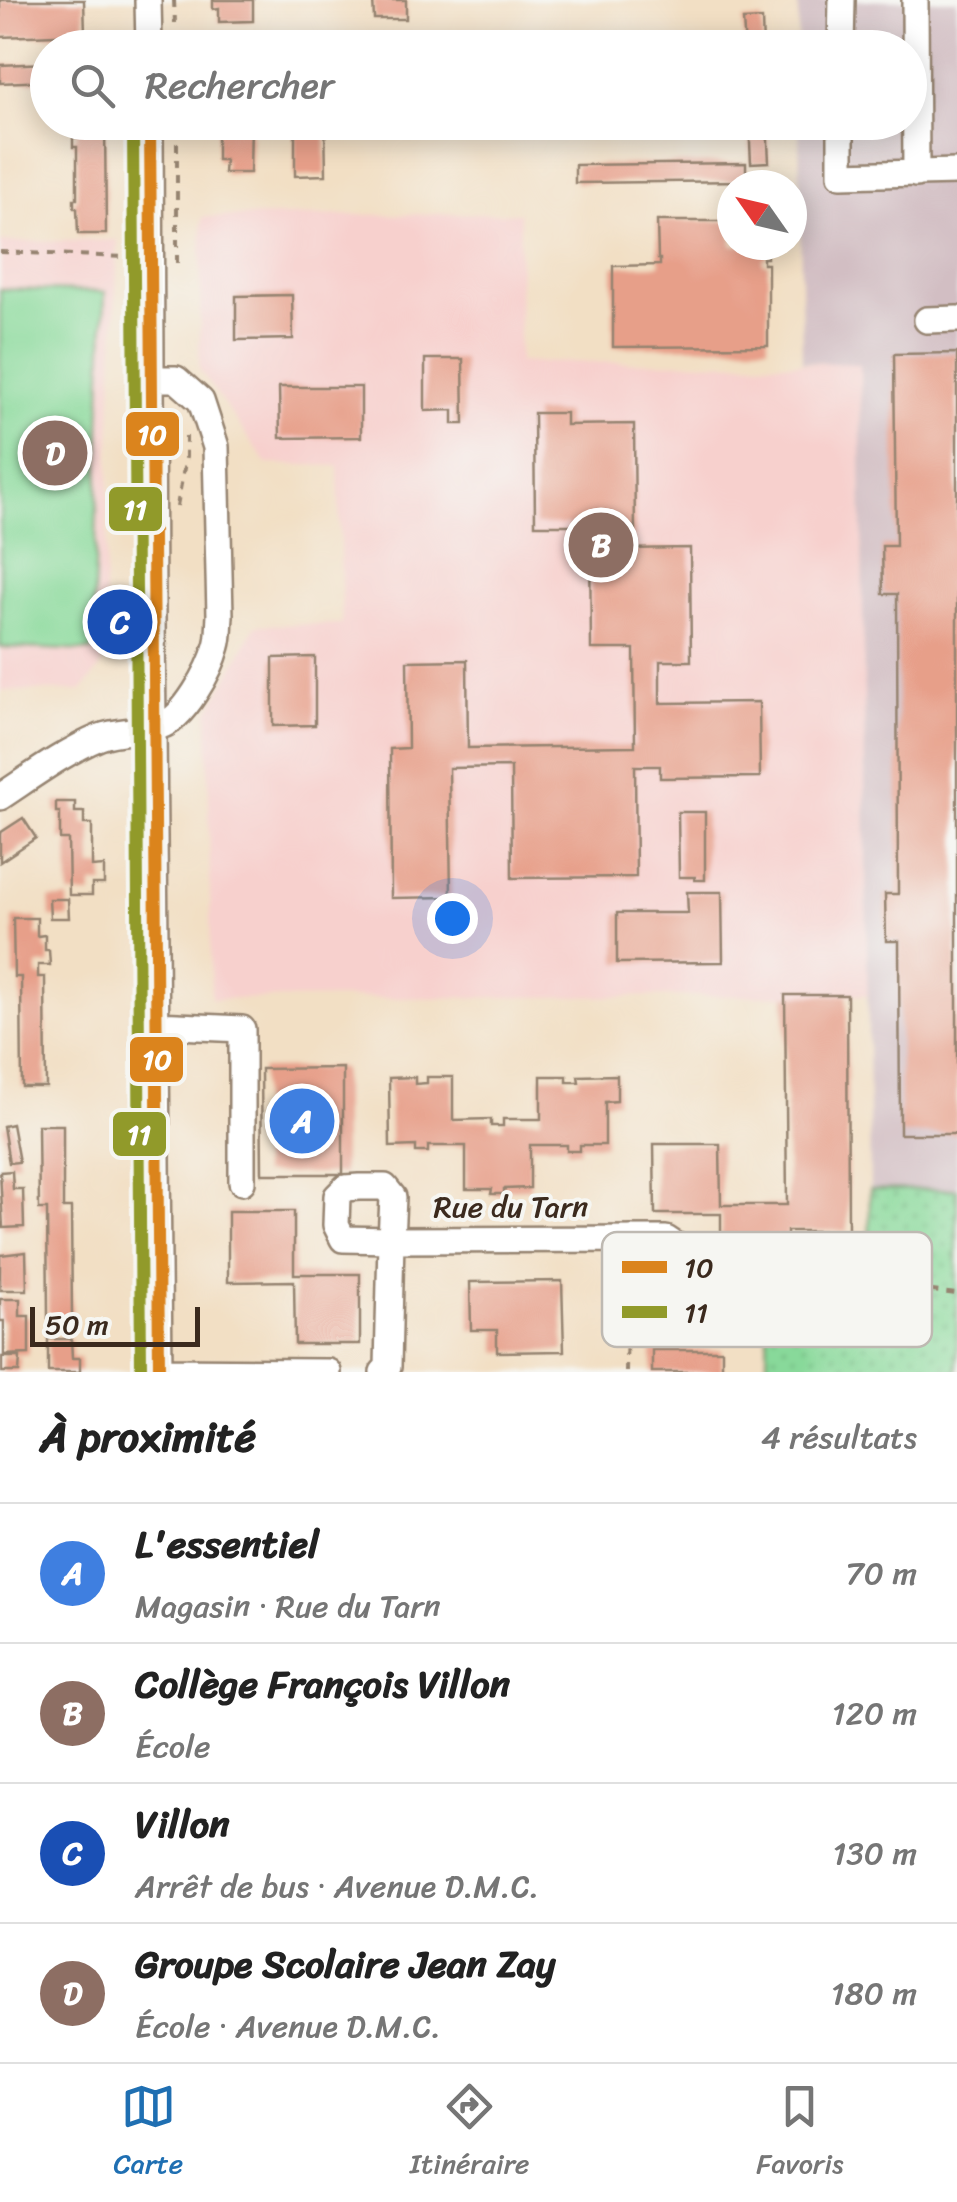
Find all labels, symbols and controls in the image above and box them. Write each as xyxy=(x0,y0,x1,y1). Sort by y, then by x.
search box xyxy=(30,30,927,140)
text: Rechercher xyxy=(145,52,334,119)
icon: search xyxy=(65,58,120,113)
north arrow xyxy=(717,170,807,260)
line badge: 10 xyxy=(124,410,181,458)
text: 10 xyxy=(137,410,167,459)
pin: D xyxy=(22,416,88,490)
line badge: 11 xyxy=(107,485,164,533)
text: 11 xyxy=(123,485,147,534)
pin: B xyxy=(568,508,634,582)
pin: C xyxy=(88,584,152,660)
your location xyxy=(427,893,478,944)
line badge: 10 xyxy=(128,1035,185,1084)
text: 10 xyxy=(142,1035,172,1084)
pin: A xyxy=(270,1084,334,1158)
line badge: 11 xyxy=(111,1110,168,1158)
text: 11 xyxy=(127,1110,151,1159)
street label: Rue du Tarn xyxy=(434,1180,588,1234)
legend xyxy=(602,1232,932,1347)
text: 10 xyxy=(684,1243,714,1292)
text: 11 xyxy=(684,1288,708,1337)
text: 50 m xyxy=(45,1300,109,1349)
scale bar xyxy=(30,1302,200,1346)
text: À proximité xyxy=(40,1400,256,1474)
text: 4 résultats xyxy=(761,1409,917,1466)
text: L'essentiel xyxy=(135,1511,319,1578)
text: A xyxy=(62,1545,83,1602)
text: 70 m xyxy=(846,1545,917,1602)
text: Magasin · Rue du Tarn xyxy=(135,1578,441,1635)
text: Collège François Villon xyxy=(135,1651,510,1718)
text: B xyxy=(62,1685,83,1742)
text: 120 m xyxy=(832,1685,917,1742)
text: École xyxy=(135,1718,211,1775)
text: Villon xyxy=(135,1791,230,1858)
text: C xyxy=(63,1825,82,1882)
text: 130 m xyxy=(833,1825,917,1882)
text: Arrêt de bus · Avenue D.M.C. xyxy=(135,1858,539,1915)
text: Groupe Scolaire Jean Zay xyxy=(135,1931,555,1998)
text: D xyxy=(63,1965,82,2022)
text: 180 m xyxy=(831,1965,917,2022)
text: École · Avenue D.M.C. xyxy=(135,1998,441,2055)
tab: Carte xyxy=(113,2079,183,2188)
tab: Itinéraire xyxy=(410,2079,530,2188)
tab: Favoris xyxy=(756,2079,844,2188)

